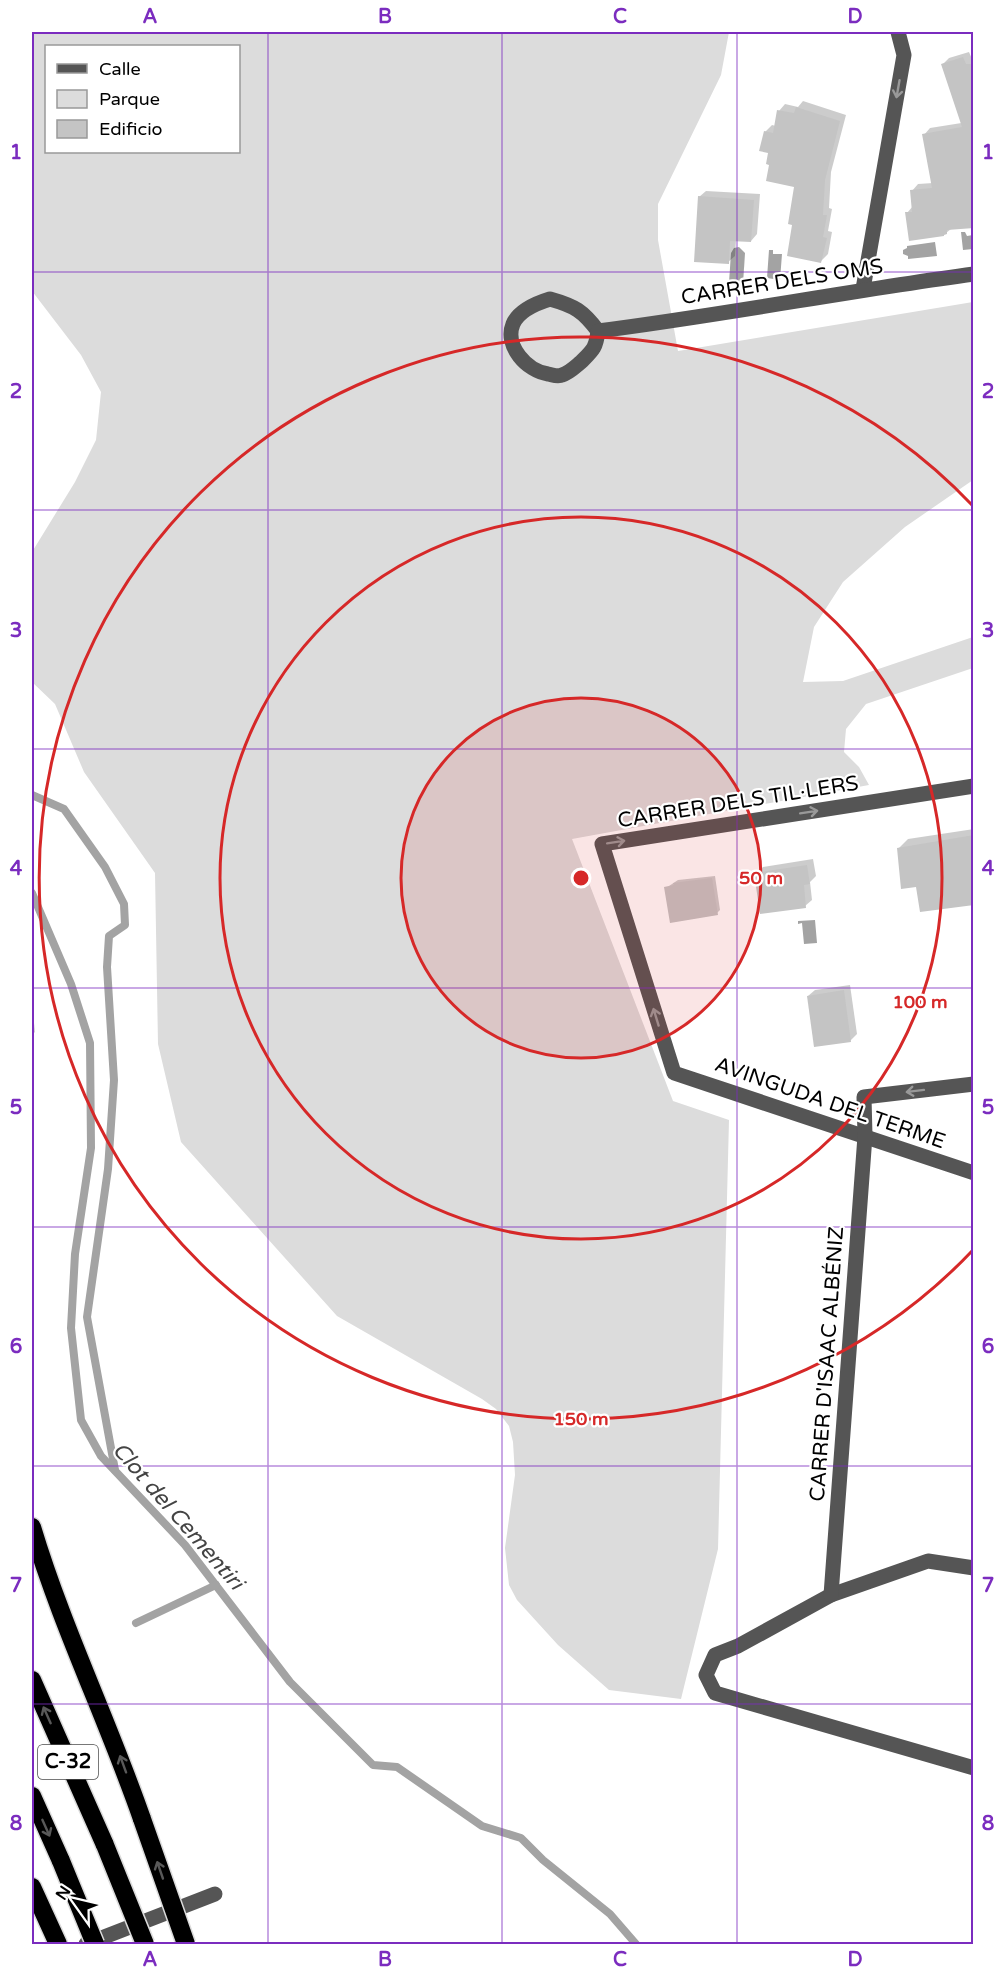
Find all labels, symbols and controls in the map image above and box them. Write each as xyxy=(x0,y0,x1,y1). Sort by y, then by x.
text: A xyxy=(143,5,158,29)
text: B xyxy=(378,5,392,29)
text: C xyxy=(613,5,627,29)
text: D xyxy=(847,5,863,29)
legend xyxy=(45,45,240,153)
text: Calle xyxy=(99,58,141,80)
one-way arrow xyxy=(892,78,903,98)
text: Parque xyxy=(99,88,160,110)
text: Edificio xyxy=(99,118,163,140)
text: 1 xyxy=(10,141,22,165)
text: 1 xyxy=(982,141,994,165)
street label: CARRER DELS OMS xyxy=(679,254,885,310)
text: 2 xyxy=(10,380,22,404)
text: 2 xyxy=(982,380,994,404)
text: 3 xyxy=(10,619,22,643)
text: 3 xyxy=(982,619,994,643)
street label: CARRER DELS TIL·LERS xyxy=(616,771,860,833)
one-way arrow xyxy=(799,806,818,817)
one-way arrow xyxy=(606,836,626,847)
text: 4 xyxy=(10,857,23,881)
text: 4 xyxy=(982,857,995,881)
text: 50 m xyxy=(739,867,783,889)
centre of rings xyxy=(571,868,591,888)
text: 100 m xyxy=(892,991,948,1013)
one-way arrow xyxy=(650,1008,661,1027)
street label: AVINGUDA DEL TERME xyxy=(711,1052,949,1154)
one-way arrow xyxy=(906,1086,926,1097)
text: 5 xyxy=(10,1096,22,1120)
text: 5 xyxy=(982,1096,994,1120)
street label: CARRER D'ISAAC ALBÉNIZ xyxy=(805,1225,849,1503)
text: 6 xyxy=(10,1335,22,1359)
text: 6 xyxy=(982,1335,994,1359)
text: 150 m xyxy=(553,1408,609,1430)
water label: Clot del Cementiri xyxy=(107,1437,251,1597)
text: 7 xyxy=(10,1574,22,1598)
text: 7 xyxy=(982,1574,994,1598)
one-way arrow xyxy=(41,1706,52,1724)
road number: C-32 xyxy=(38,1745,98,1779)
one-way arrow xyxy=(117,1755,128,1774)
text: 8 xyxy=(10,1812,22,1836)
text: 8 xyxy=(982,1812,994,1836)
one-way arrow xyxy=(41,1819,53,1837)
one-way arrow xyxy=(153,1861,164,1879)
north arrow xyxy=(45,1871,105,1931)
text: N xyxy=(52,1882,75,1904)
text: A xyxy=(143,1948,158,1972)
text: B xyxy=(378,1948,392,1972)
text: C xyxy=(613,1948,627,1972)
text: D xyxy=(847,1948,863,1972)

